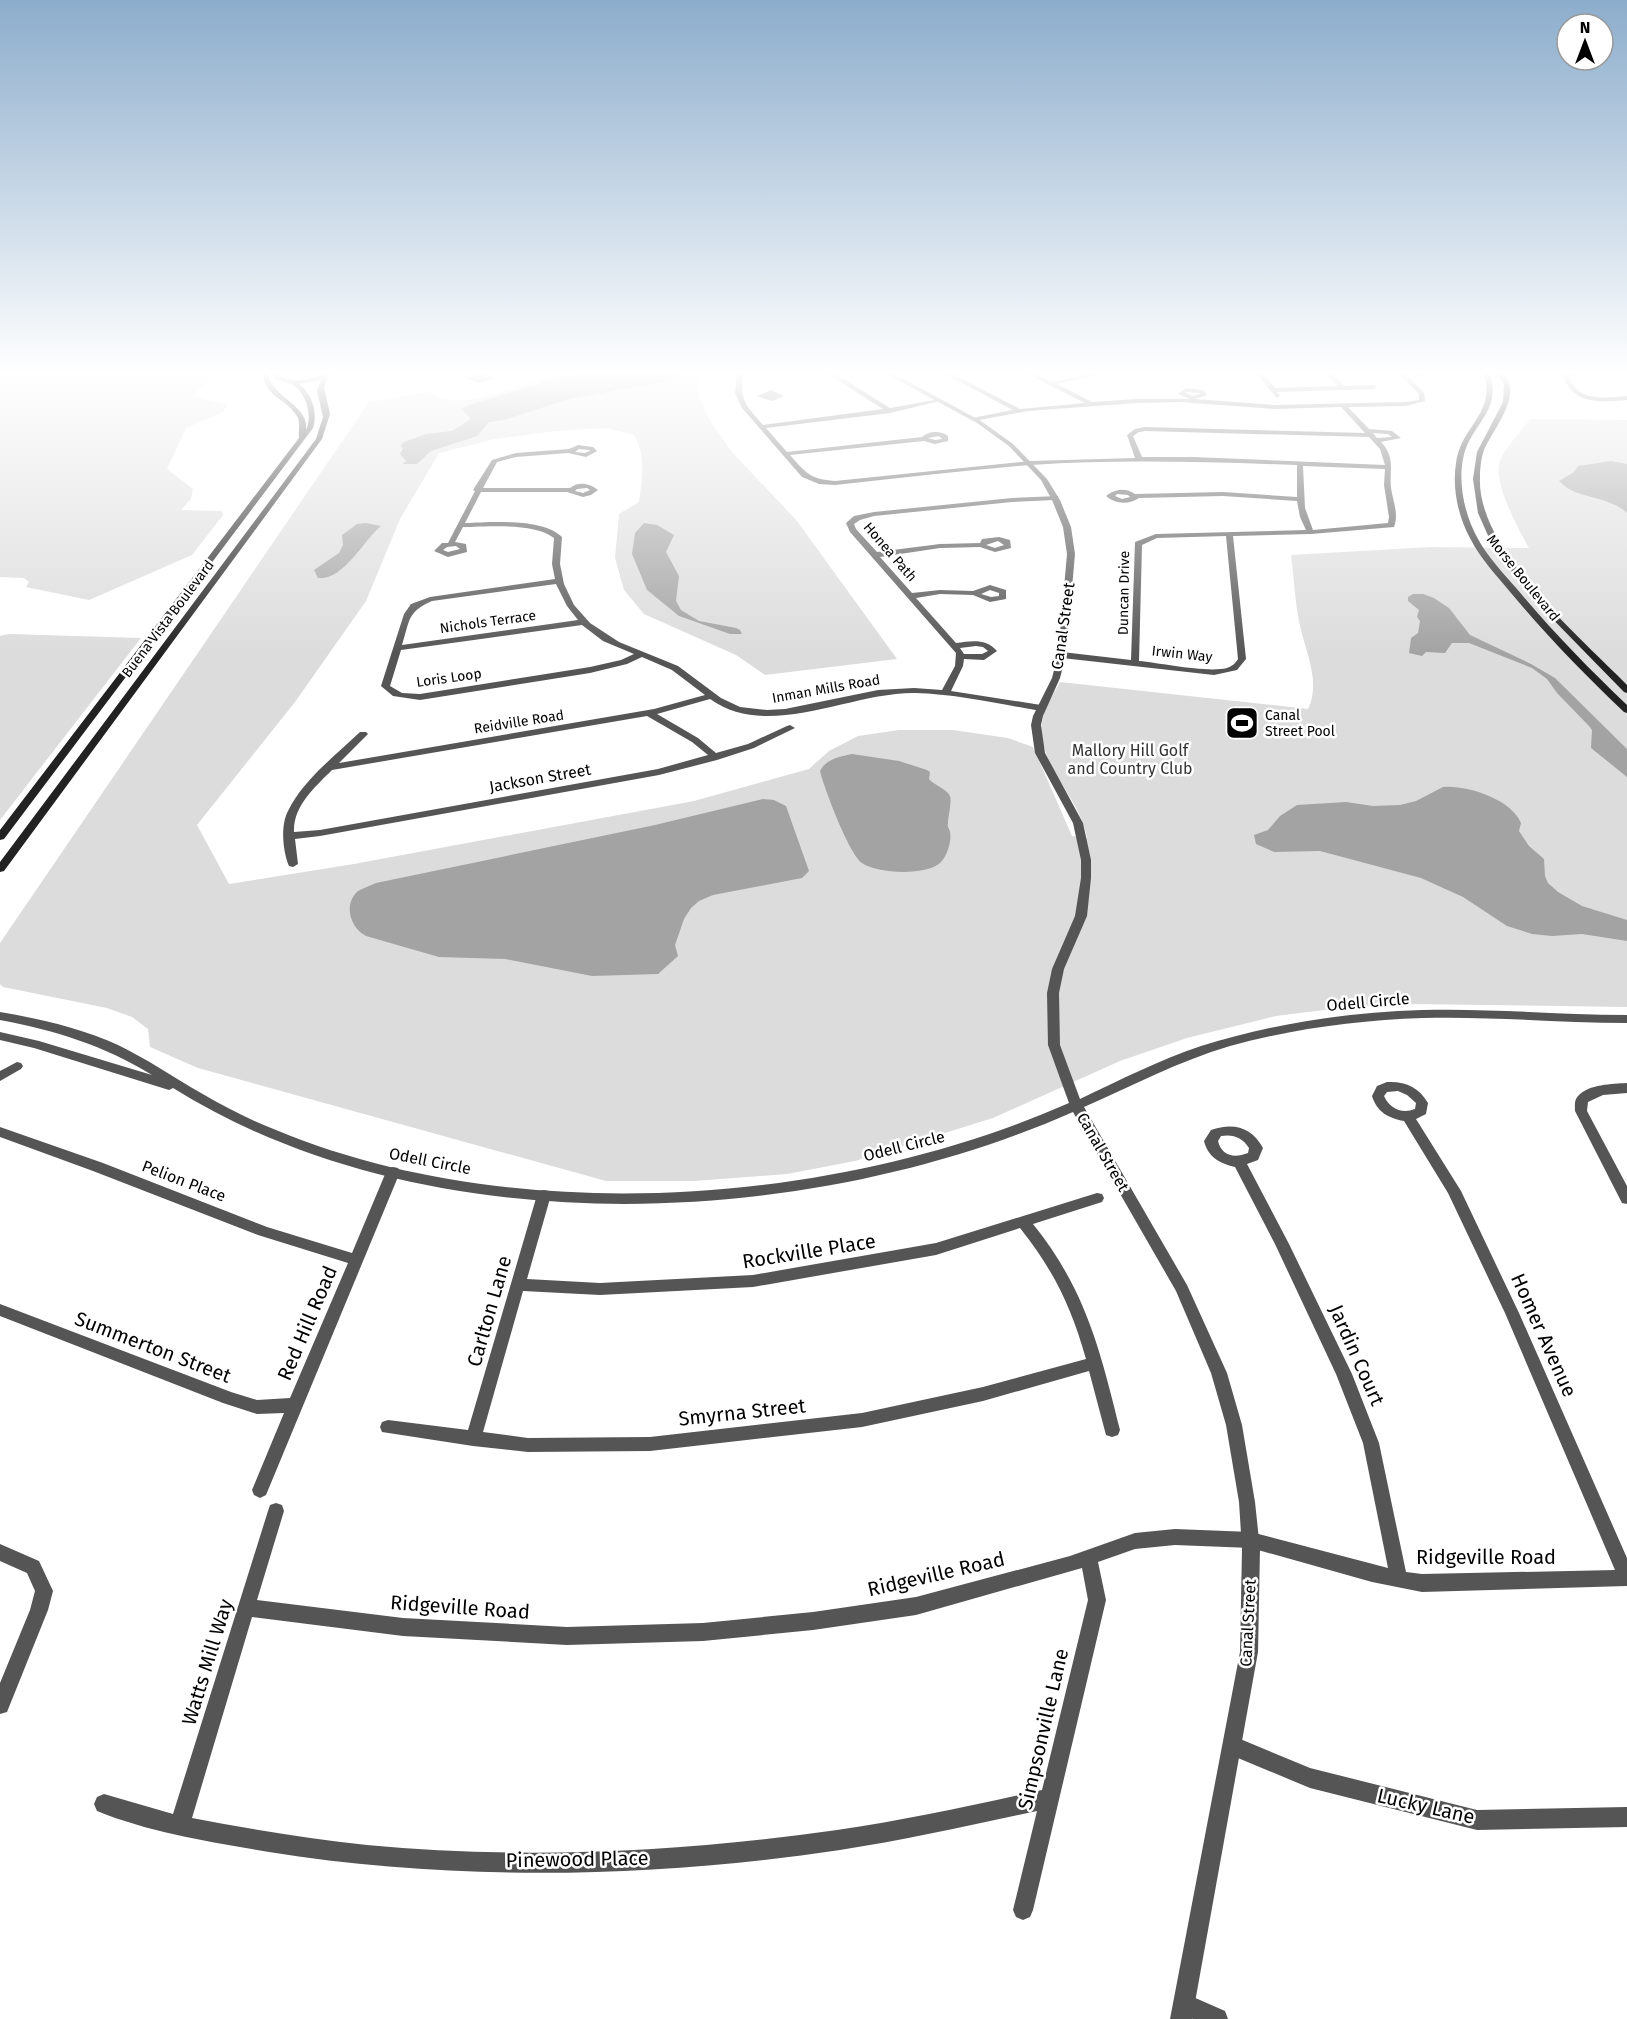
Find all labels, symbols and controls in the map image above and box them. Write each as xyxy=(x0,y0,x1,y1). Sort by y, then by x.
north arrow xyxy=(1555,12,1615,72)
text: N xyxy=(1580,18,1590,37)
street label: Honea Path xyxy=(860,519,920,585)
street label: Morse Boulevard xyxy=(1483,531,1563,625)
street label: Duncan Drive xyxy=(1115,551,1133,635)
street label: Buena Vista Boulevard xyxy=(118,557,218,681)
street label: Canal Street xyxy=(1047,581,1079,671)
street label: Nichols Terrace xyxy=(439,607,537,637)
street label: Irwin Way xyxy=(1151,642,1213,666)
street label: Loris Loop xyxy=(415,665,483,691)
street label: Inman Mills Road xyxy=(771,671,881,707)
sports icon: Canal Street Pool xyxy=(1224,705,1260,741)
street label: Reidville Road xyxy=(473,707,565,737)
place label: Canal Street Pool xyxy=(1265,707,1335,740)
park label: Mallory Hill Golf and Country Club xyxy=(1068,741,1192,778)
street label: Jackson Street xyxy=(488,760,593,796)
street label: Odell Circle xyxy=(1326,989,1410,1015)
street label: Canal Street xyxy=(1073,1109,1133,1195)
street label: Odell Circle xyxy=(861,1127,947,1165)
street label: Odell Circle xyxy=(387,1144,473,1178)
street label: Pelion Place xyxy=(139,1156,229,1206)
street label: Rockville Place xyxy=(741,1229,877,1273)
street label: Carlton Lane xyxy=(462,1253,516,1369)
street label: Red Hill Road xyxy=(272,1262,342,1384)
street label: Homer Avenue xyxy=(1506,1269,1582,1401)
street label: Jardin Court xyxy=(1324,1301,1390,1410)
street label: Summerton Street xyxy=(72,1306,235,1388)
street label: Smyrna Street xyxy=(677,1393,807,1431)
street label: Ridgeville Road xyxy=(1416,1545,1556,1569)
street label: Ridgeville Road xyxy=(865,1547,1007,1601)
street label: Canal Street xyxy=(1236,1578,1260,1667)
street label: Ridgeville Road xyxy=(389,1590,531,1624)
street label: Watts Mill Way xyxy=(176,1596,238,1728)
street label: Simpsonville Lane xyxy=(1013,1646,1073,1812)
street label: Lucky Lane xyxy=(1375,1783,1477,1829)
street label: Pinewood Place xyxy=(505,1846,649,1872)

